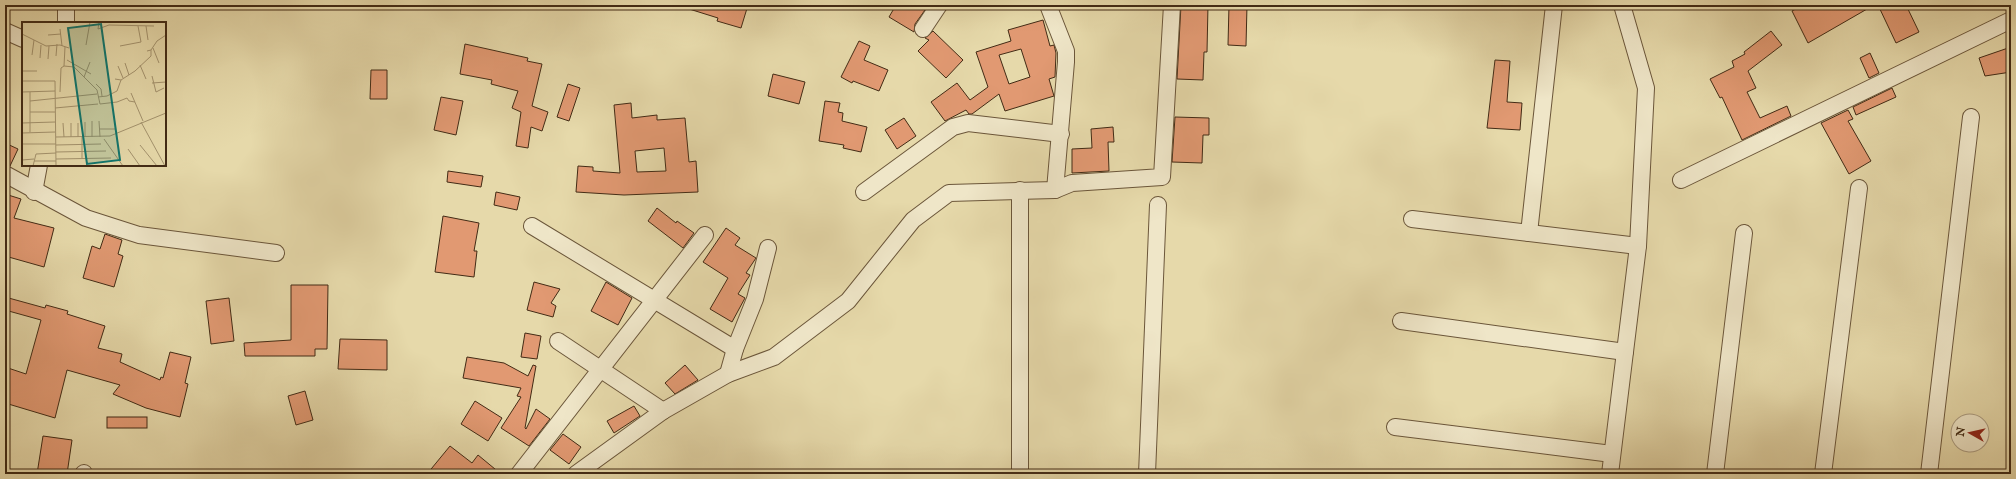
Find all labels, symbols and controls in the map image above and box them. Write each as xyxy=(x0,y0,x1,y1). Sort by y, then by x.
inset map xyxy=(22,22,166,166)
north arrow xyxy=(1950,413,1990,453)
text: N xyxy=(1953,426,1969,438)

